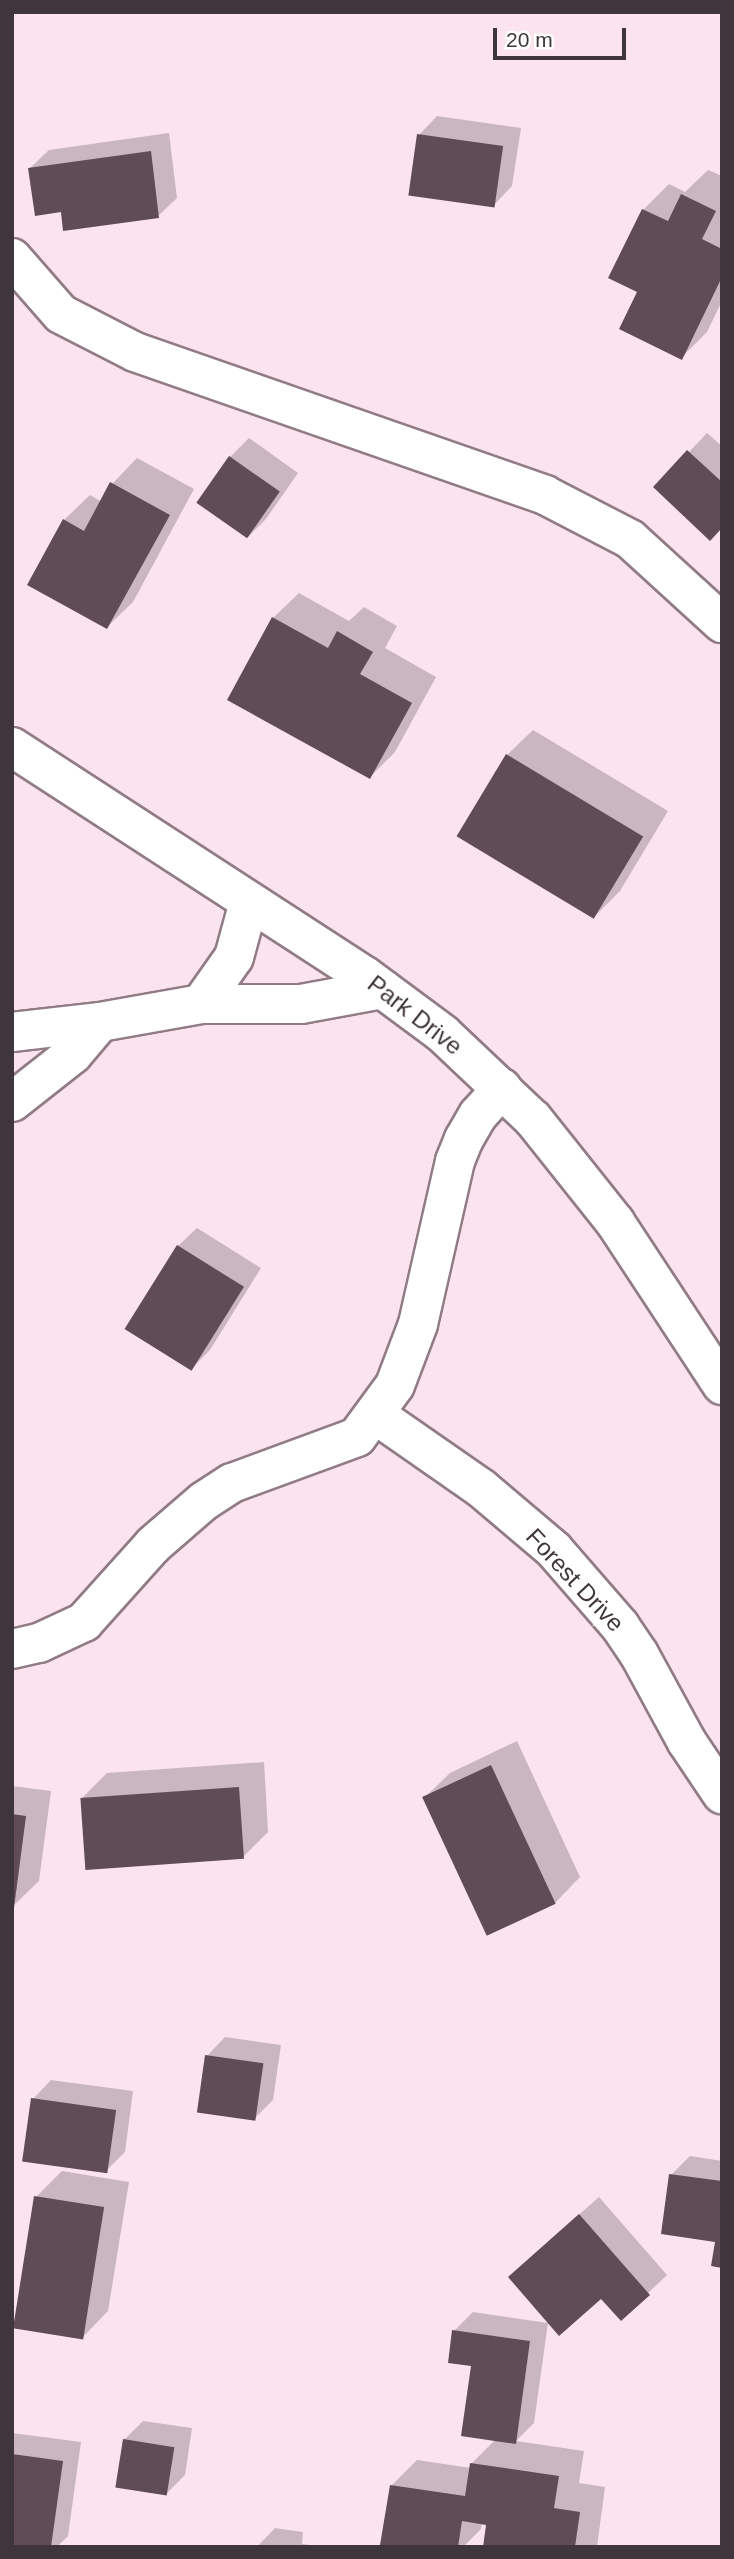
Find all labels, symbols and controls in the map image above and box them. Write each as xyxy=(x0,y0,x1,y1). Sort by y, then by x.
scale bar xyxy=(496,14,629,58)
text: 20 m xyxy=(506,28,553,51)
street label: Park Drive xyxy=(362,969,468,1061)
street label: Forest Drive xyxy=(520,1522,630,1638)

